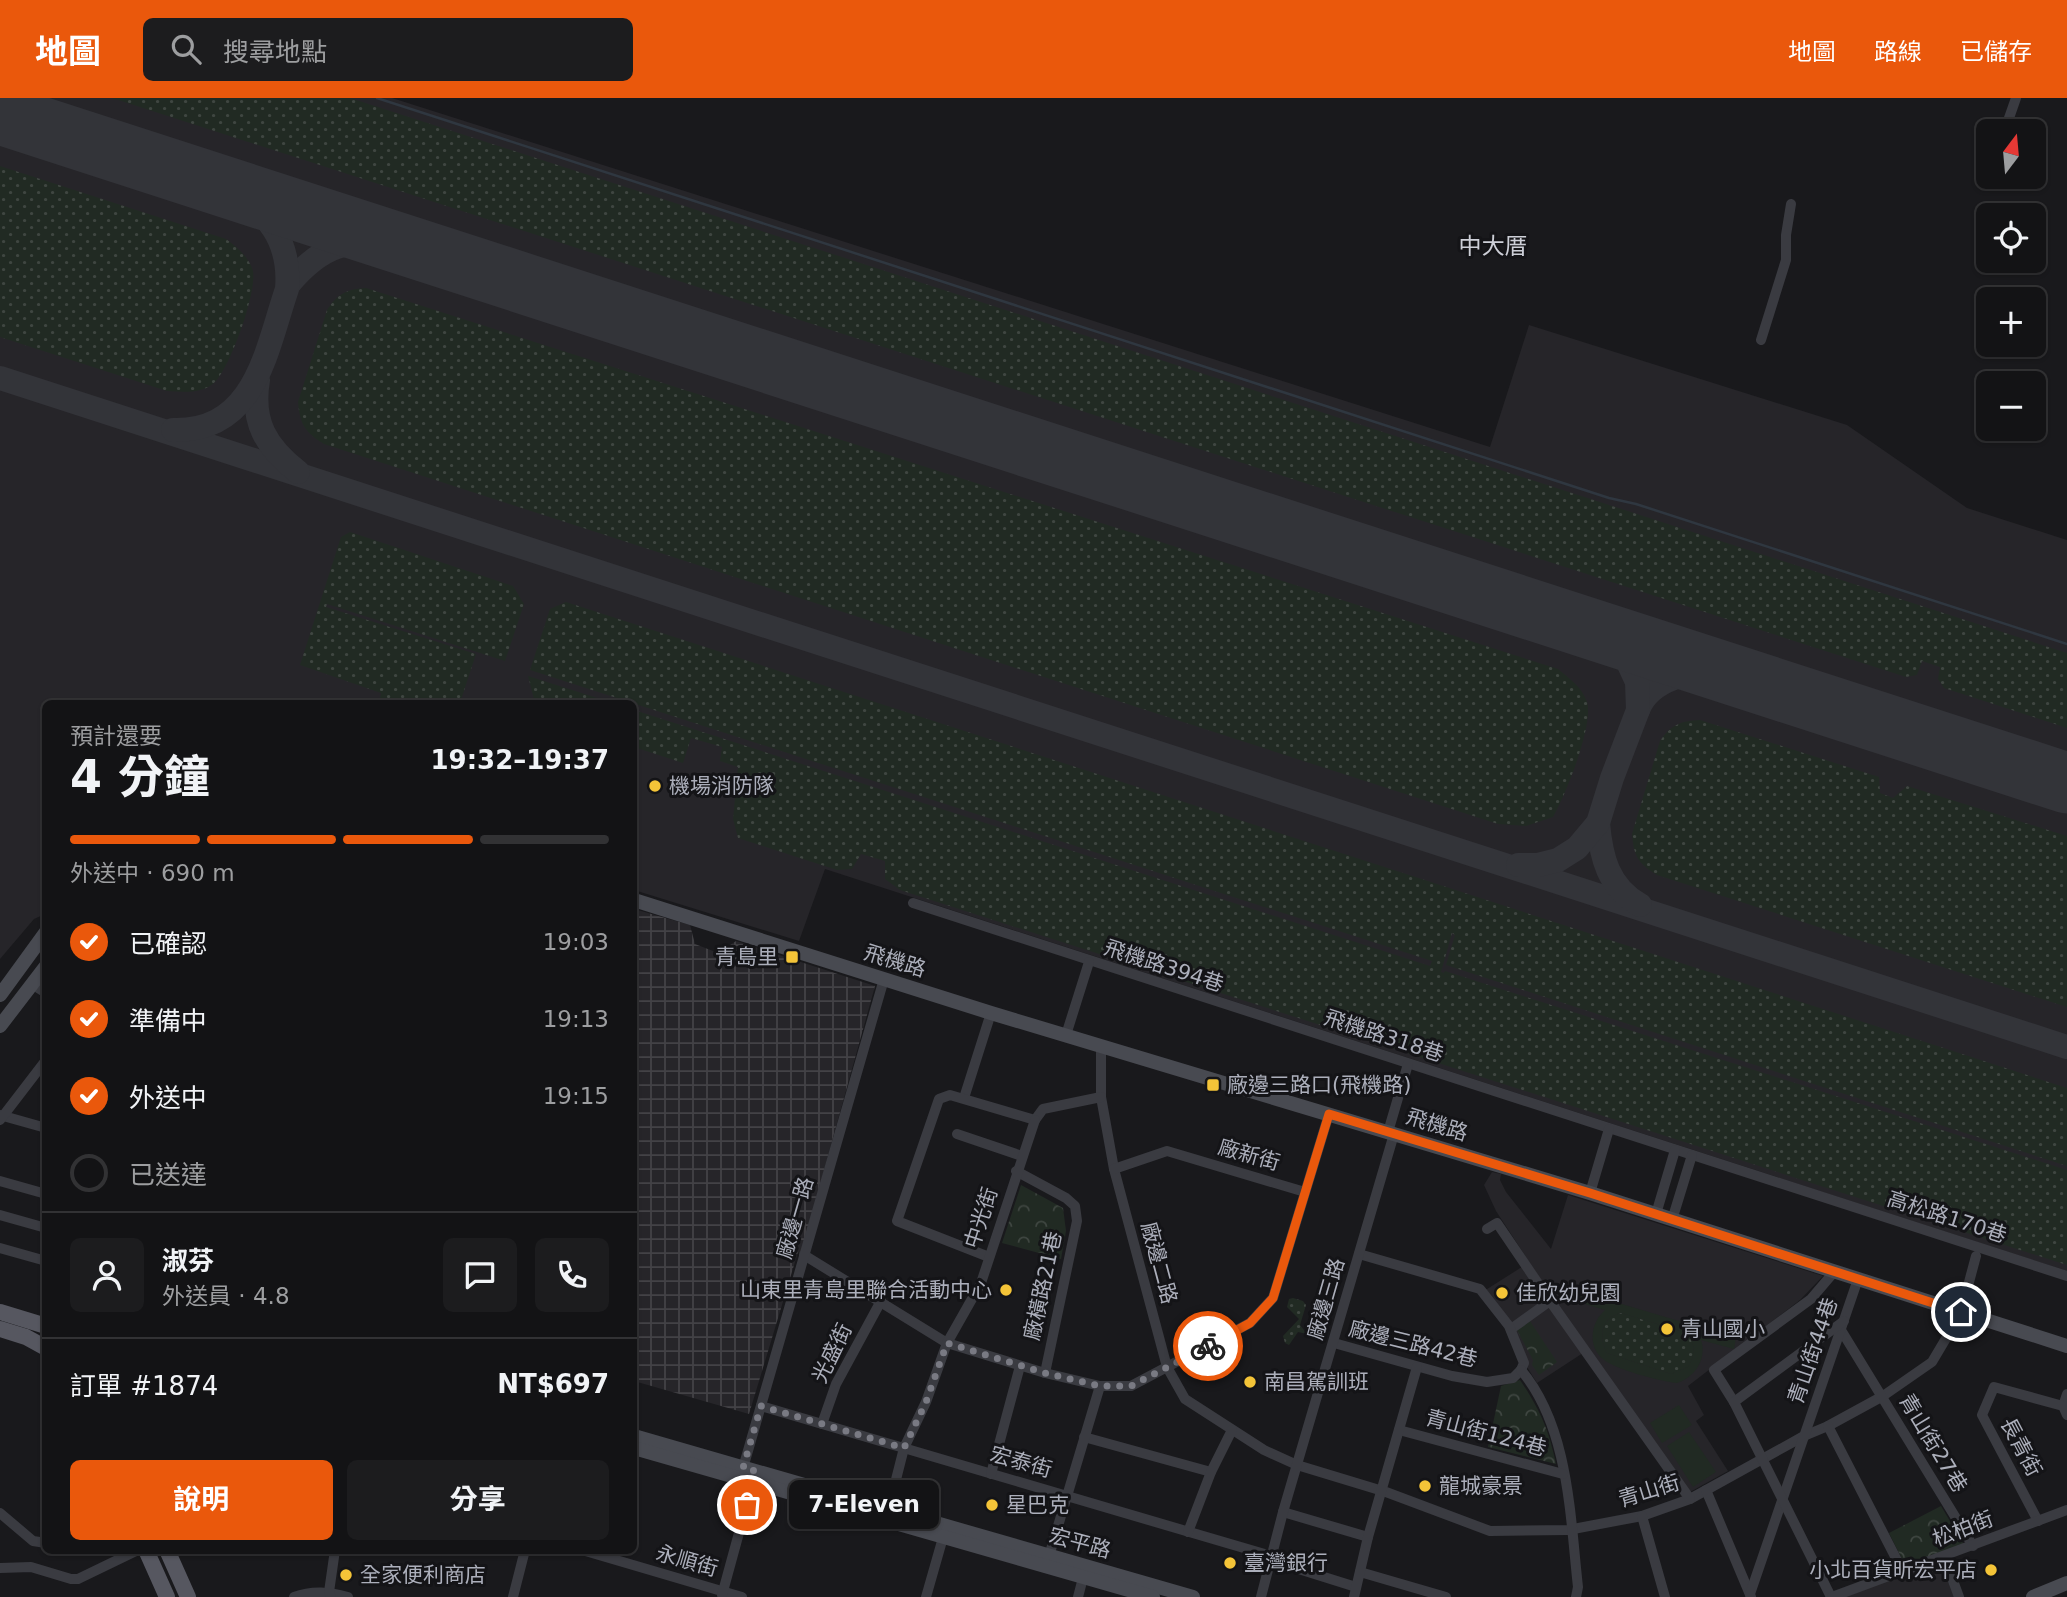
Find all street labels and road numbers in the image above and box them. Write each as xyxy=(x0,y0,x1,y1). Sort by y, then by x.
street label: 飛機路394巷 xyxy=(1101,935,1227,997)
street label: 飛機路 xyxy=(861,940,929,982)
street label: 飛機路318巷 xyxy=(1321,1005,1447,1067)
street label: 飛機路 xyxy=(1403,1104,1471,1146)
street label: 廠新街 xyxy=(1215,1135,1283,1175)
street label: 廠邊一路 xyxy=(772,1174,818,1262)
street label: 中光街 xyxy=(960,1184,1002,1252)
street label: 高松路170巷 xyxy=(1884,1186,2010,1248)
street label: 廠邊二路 xyxy=(1137,1219,1181,1307)
street label: 廠橫路21巷 xyxy=(1020,1229,1066,1343)
street label: 廠邊三路 xyxy=(1303,1255,1349,1343)
street label: 青山街44巷 xyxy=(1784,1295,1842,1407)
street label: 廠邊三路42巷 xyxy=(1346,1316,1480,1372)
street label: 光盛街 xyxy=(807,1319,857,1387)
street label: 青山街27巷 xyxy=(1894,1389,1972,1497)
street label: 青山街124巷 xyxy=(1423,1405,1549,1461)
street label: 長青街 xyxy=(1996,1414,2046,1480)
street label: 宏泰街 xyxy=(987,1442,1055,1482)
street label: 青山街 xyxy=(1615,1470,1683,1512)
street label: 松柏街 xyxy=(1929,1507,1997,1551)
street label: 宏平路 xyxy=(1046,1523,1114,1563)
street label: 永順街 xyxy=(653,1541,721,1581)

